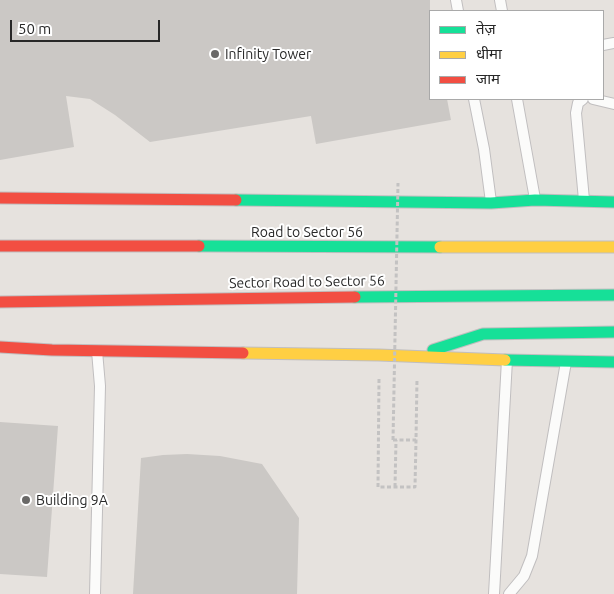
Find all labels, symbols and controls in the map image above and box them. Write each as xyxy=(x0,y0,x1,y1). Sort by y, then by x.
scale bar xyxy=(12,10,162,42)
legend xyxy=(429,10,604,100)
text: 50 m xyxy=(18,20,51,37)
text: तेज़ xyxy=(476,20,496,37)
text: धीमा xyxy=(476,45,502,62)
place label: Infinity Tower xyxy=(225,46,311,62)
marker: Infinity Tower xyxy=(209,48,221,60)
text: जाम xyxy=(476,70,500,87)
street label: Road to Sector 56 xyxy=(251,224,363,240)
street label: Sector Road to Sector 56 xyxy=(229,272,385,292)
place label: Building 9A xyxy=(36,492,108,508)
marker: Building 9A xyxy=(20,494,32,506)

